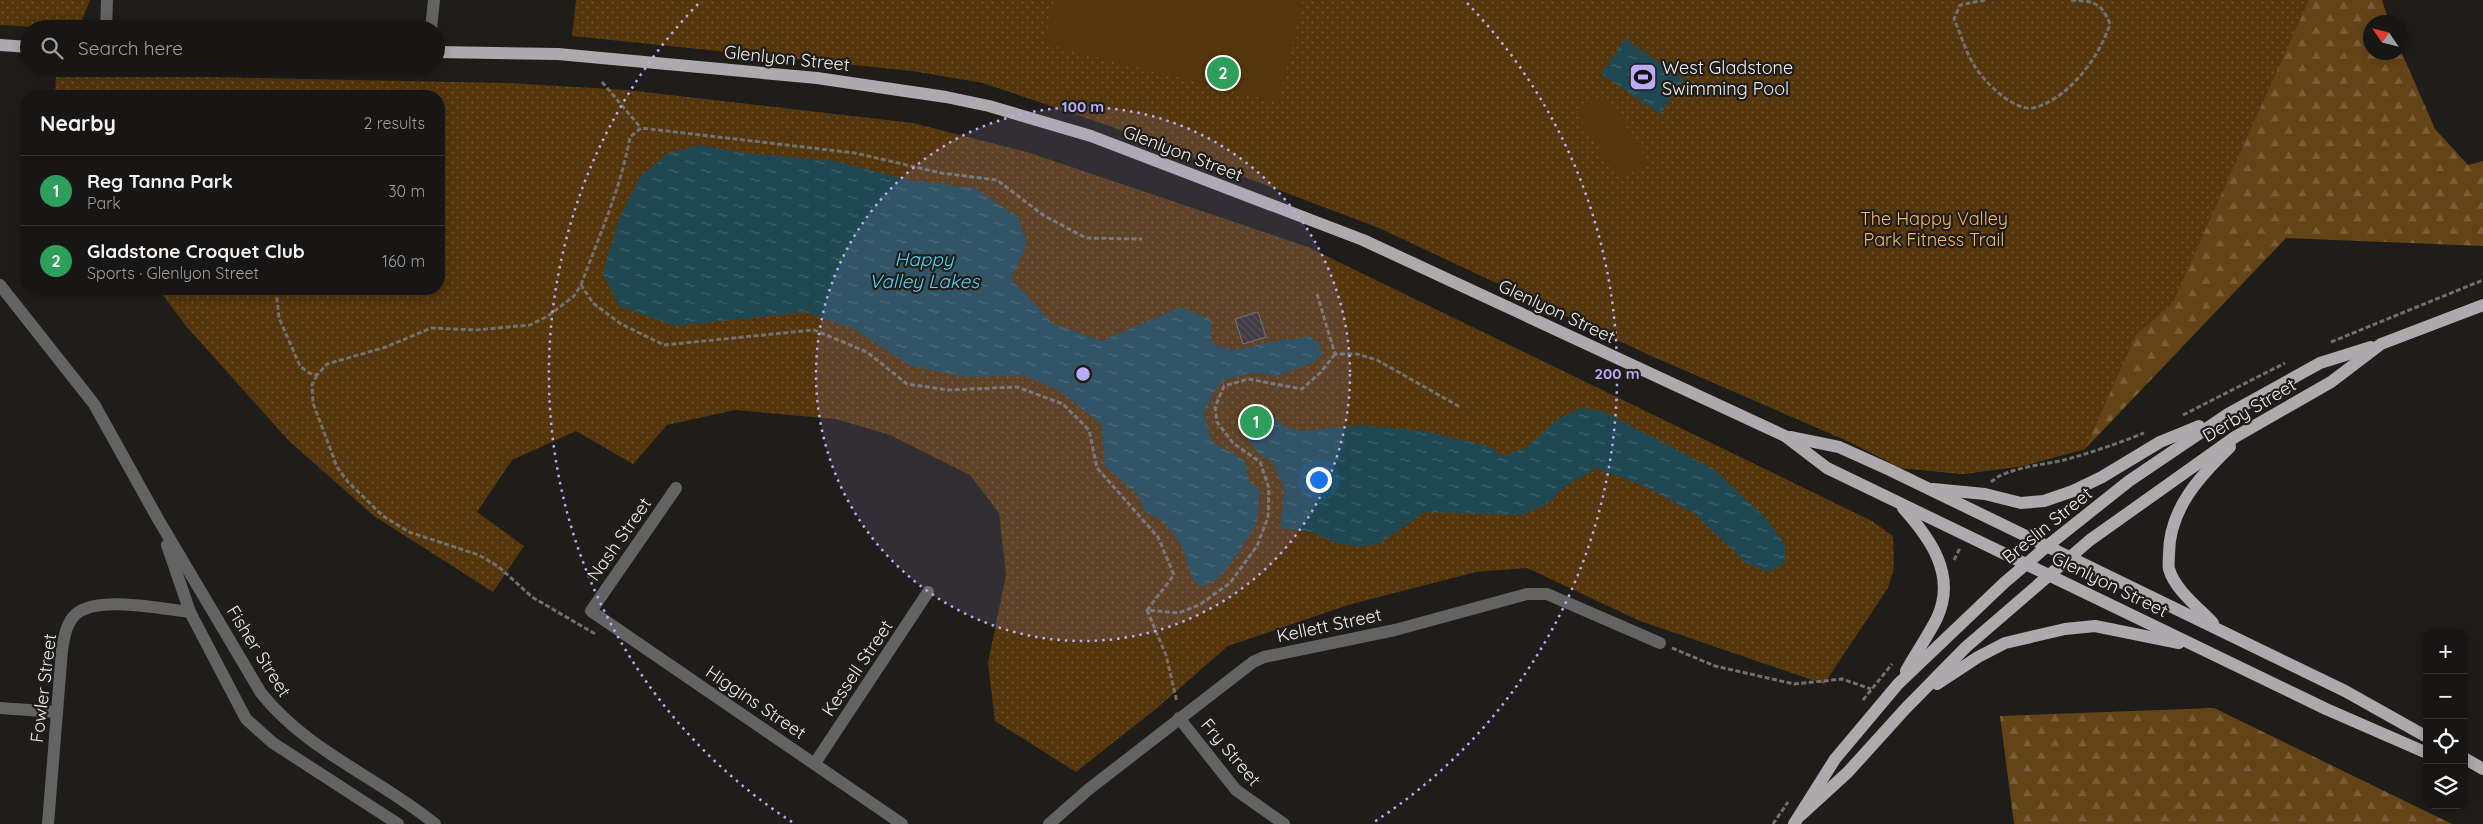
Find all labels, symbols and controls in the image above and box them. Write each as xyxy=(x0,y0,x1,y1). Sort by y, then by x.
north arrow xyxy=(2363,15,2408,60)
search box xyxy=(20,20,445,75)
icon: search xyxy=(38,34,66,62)
text: Search here xyxy=(78,36,183,60)
street label: Glenlyon Street xyxy=(723,40,851,76)
pin: 2 xyxy=(1207,54,1239,92)
place label: West Gladstone Swimming Pool xyxy=(1662,56,1793,100)
sports icon: West Gladstone Swimming Pool xyxy=(1628,62,1658,92)
text: 100 m xyxy=(1062,97,1104,116)
text: Nearby xyxy=(40,110,116,136)
text: 2 results xyxy=(363,113,425,133)
street label: Glenlyon Street xyxy=(1120,120,1246,186)
text: Reg Tanna Park xyxy=(87,169,233,193)
text: 1 xyxy=(53,181,59,201)
text: 30 m xyxy=(388,181,425,201)
text: Park xyxy=(87,193,121,213)
park label: The Happy Valley Park Fitness Trail xyxy=(1860,207,2008,251)
text: Gladstone Croquet Club xyxy=(87,239,305,263)
water label: Happy Valley Lakes xyxy=(869,247,980,293)
text: 2 xyxy=(51,251,61,271)
text: 160 m xyxy=(382,251,425,271)
text: Sports · Glenlyon Street xyxy=(87,263,259,283)
street label: Glenlyon Street xyxy=(1495,274,1619,348)
text: 200 m xyxy=(1595,364,1640,383)
centre of rings xyxy=(1074,365,1092,383)
street label: Derby Street xyxy=(2198,373,2300,447)
pin: 1 xyxy=(1240,403,1272,441)
your location xyxy=(1306,467,1332,493)
street label: Breslin Street xyxy=(1997,482,2097,568)
street label: Nash Street xyxy=(582,493,656,585)
street label: Glenlyon Street xyxy=(2048,546,2172,622)
street label: Fisher Street xyxy=(222,601,296,701)
street label: Kellett Street xyxy=(1275,603,1383,647)
street label: Kessell Street xyxy=(816,615,898,721)
map controls xyxy=(2423,629,2468,809)
button: + xyxy=(2423,629,2468,674)
street label: Fowler Street xyxy=(25,632,61,744)
street label: Higgins Street xyxy=(701,660,811,744)
button: − xyxy=(2423,674,2468,719)
street label: Fry Street xyxy=(1196,713,1266,791)
button: locate xyxy=(2423,719,2468,764)
button: layers xyxy=(2423,764,2468,809)

